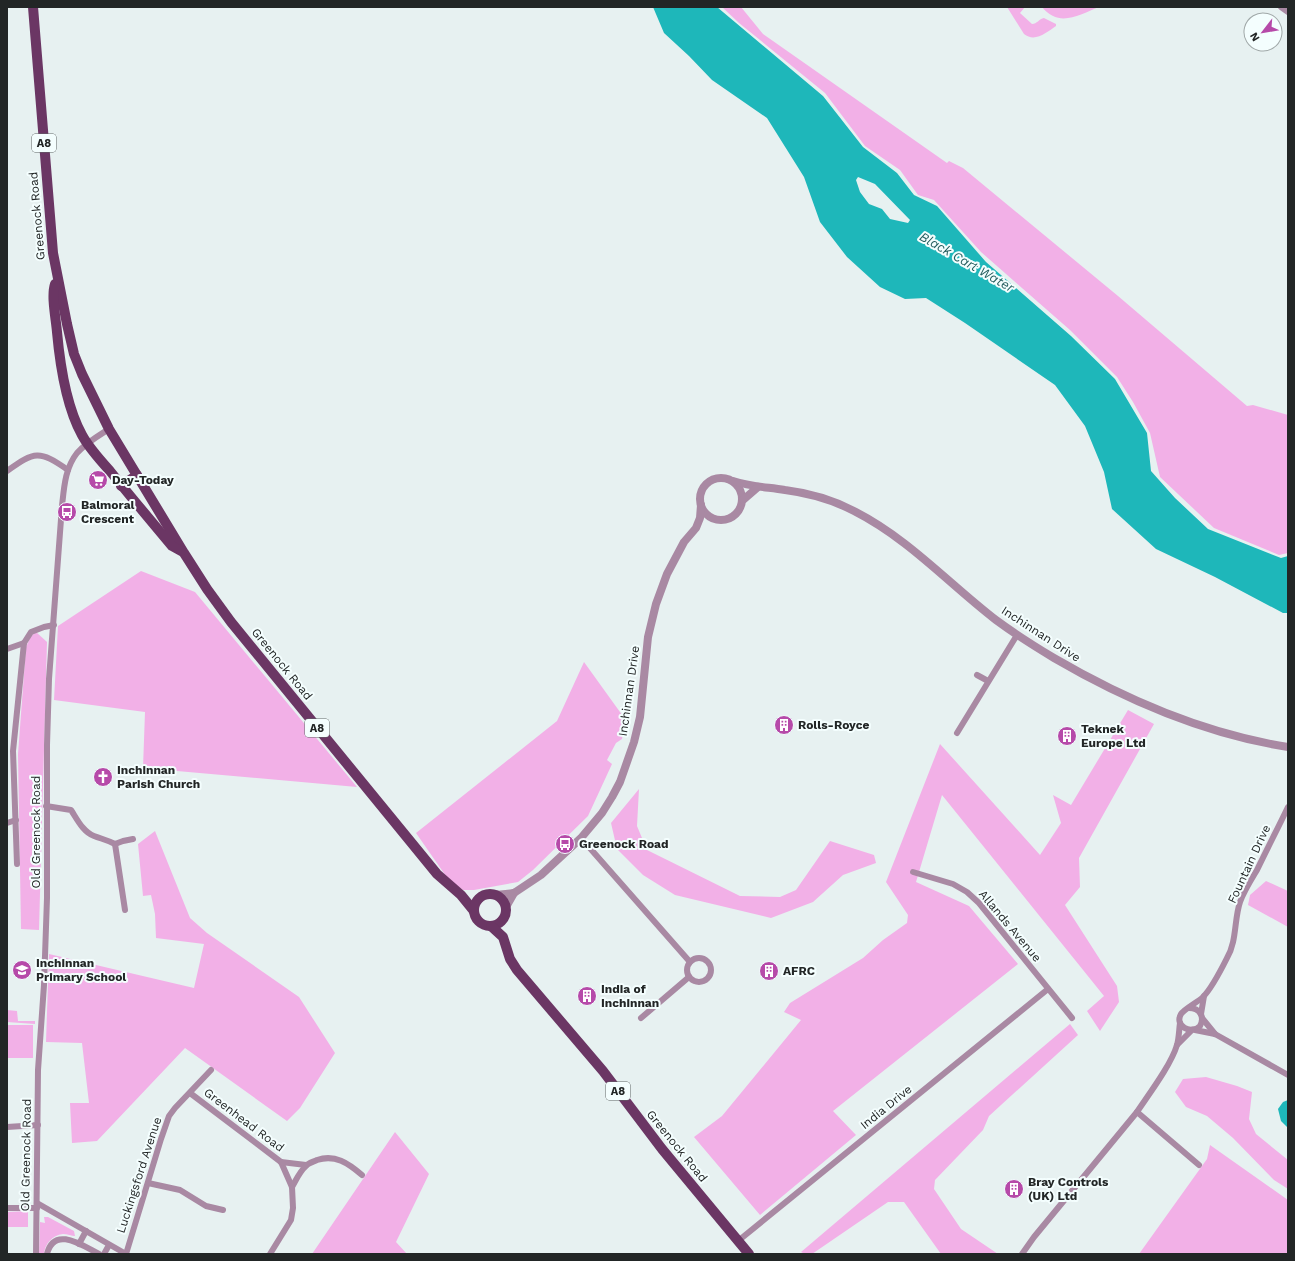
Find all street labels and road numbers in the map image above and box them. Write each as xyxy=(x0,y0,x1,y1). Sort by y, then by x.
road number: A8 xyxy=(32,134,56,152)
street label: Greenock Road xyxy=(26,171,48,261)
street label: Inchinnan Drive xyxy=(999,603,1083,665)
street label: Greenock Road xyxy=(249,625,315,703)
street label: Inchinnan Drive xyxy=(616,645,642,737)
road number: A8 xyxy=(305,719,329,737)
street label: Old Greenock Road xyxy=(29,776,43,888)
street label: Fountain Drive xyxy=(1225,822,1273,905)
street label: Allands Avenue xyxy=(976,887,1044,965)
road number: A8 xyxy=(606,1082,630,1100)
street label: India Drive xyxy=(857,1082,915,1132)
street label: Greenhead Road xyxy=(201,1085,287,1155)
street label: Old Greenock Road xyxy=(18,1098,34,1212)
street label: Greenock Road xyxy=(644,1107,710,1185)
street label: Luckingsford Avenue xyxy=(114,1115,164,1235)

